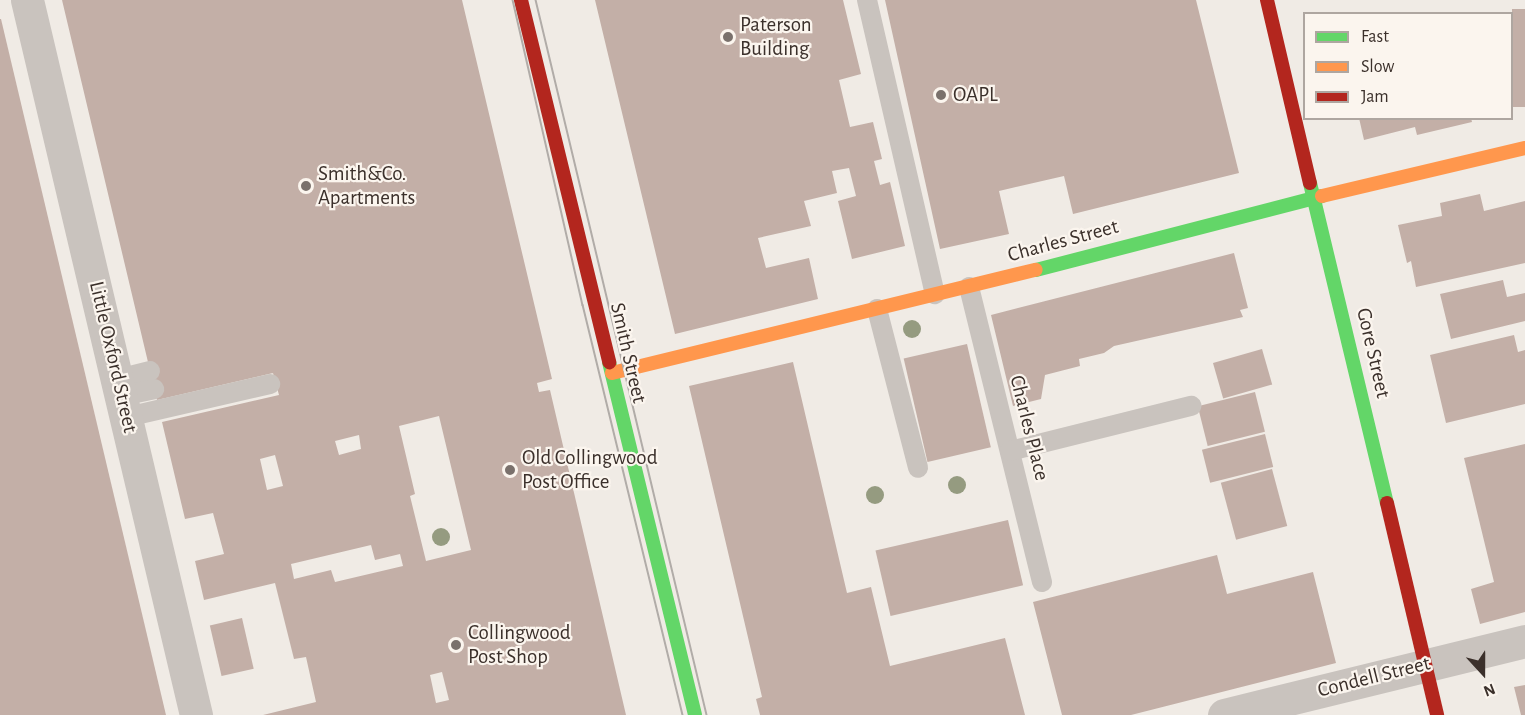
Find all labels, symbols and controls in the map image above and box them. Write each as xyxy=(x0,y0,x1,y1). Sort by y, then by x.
place label: Paterson Building xyxy=(740,12,812,62)
legend xyxy=(1303,12,1513,120)
text: Fast xyxy=(1361,28,1389,46)
marker: Paterson Building xyxy=(721,30,735,44)
text: Slow xyxy=(1361,58,1394,76)
place label: OAPL xyxy=(953,82,998,108)
marker: OAPL xyxy=(934,88,948,102)
text: Jam xyxy=(1361,88,1389,106)
place label: Smith&Co. Apartments xyxy=(318,161,415,211)
marker: Smith&Co. Apartments xyxy=(299,179,313,193)
street label: Charles Street xyxy=(1005,214,1121,268)
street label: Little Oxford Street xyxy=(83,279,143,435)
street label: Smith Street xyxy=(604,300,652,406)
street label: Gore Street xyxy=(1350,306,1396,400)
street label: Charles Place xyxy=(1004,373,1054,483)
place label: Old Collingwood Post Office xyxy=(522,445,658,495)
marker: Old Collingwood Post Office xyxy=(503,463,517,477)
place label: Collingwood Post Shop xyxy=(468,620,571,670)
marker: Collingwood Post Shop xyxy=(449,638,463,652)
north arrow xyxy=(1453,643,1513,703)
street label: Condell Street xyxy=(1315,651,1433,703)
text: N xyxy=(1481,680,1498,699)

